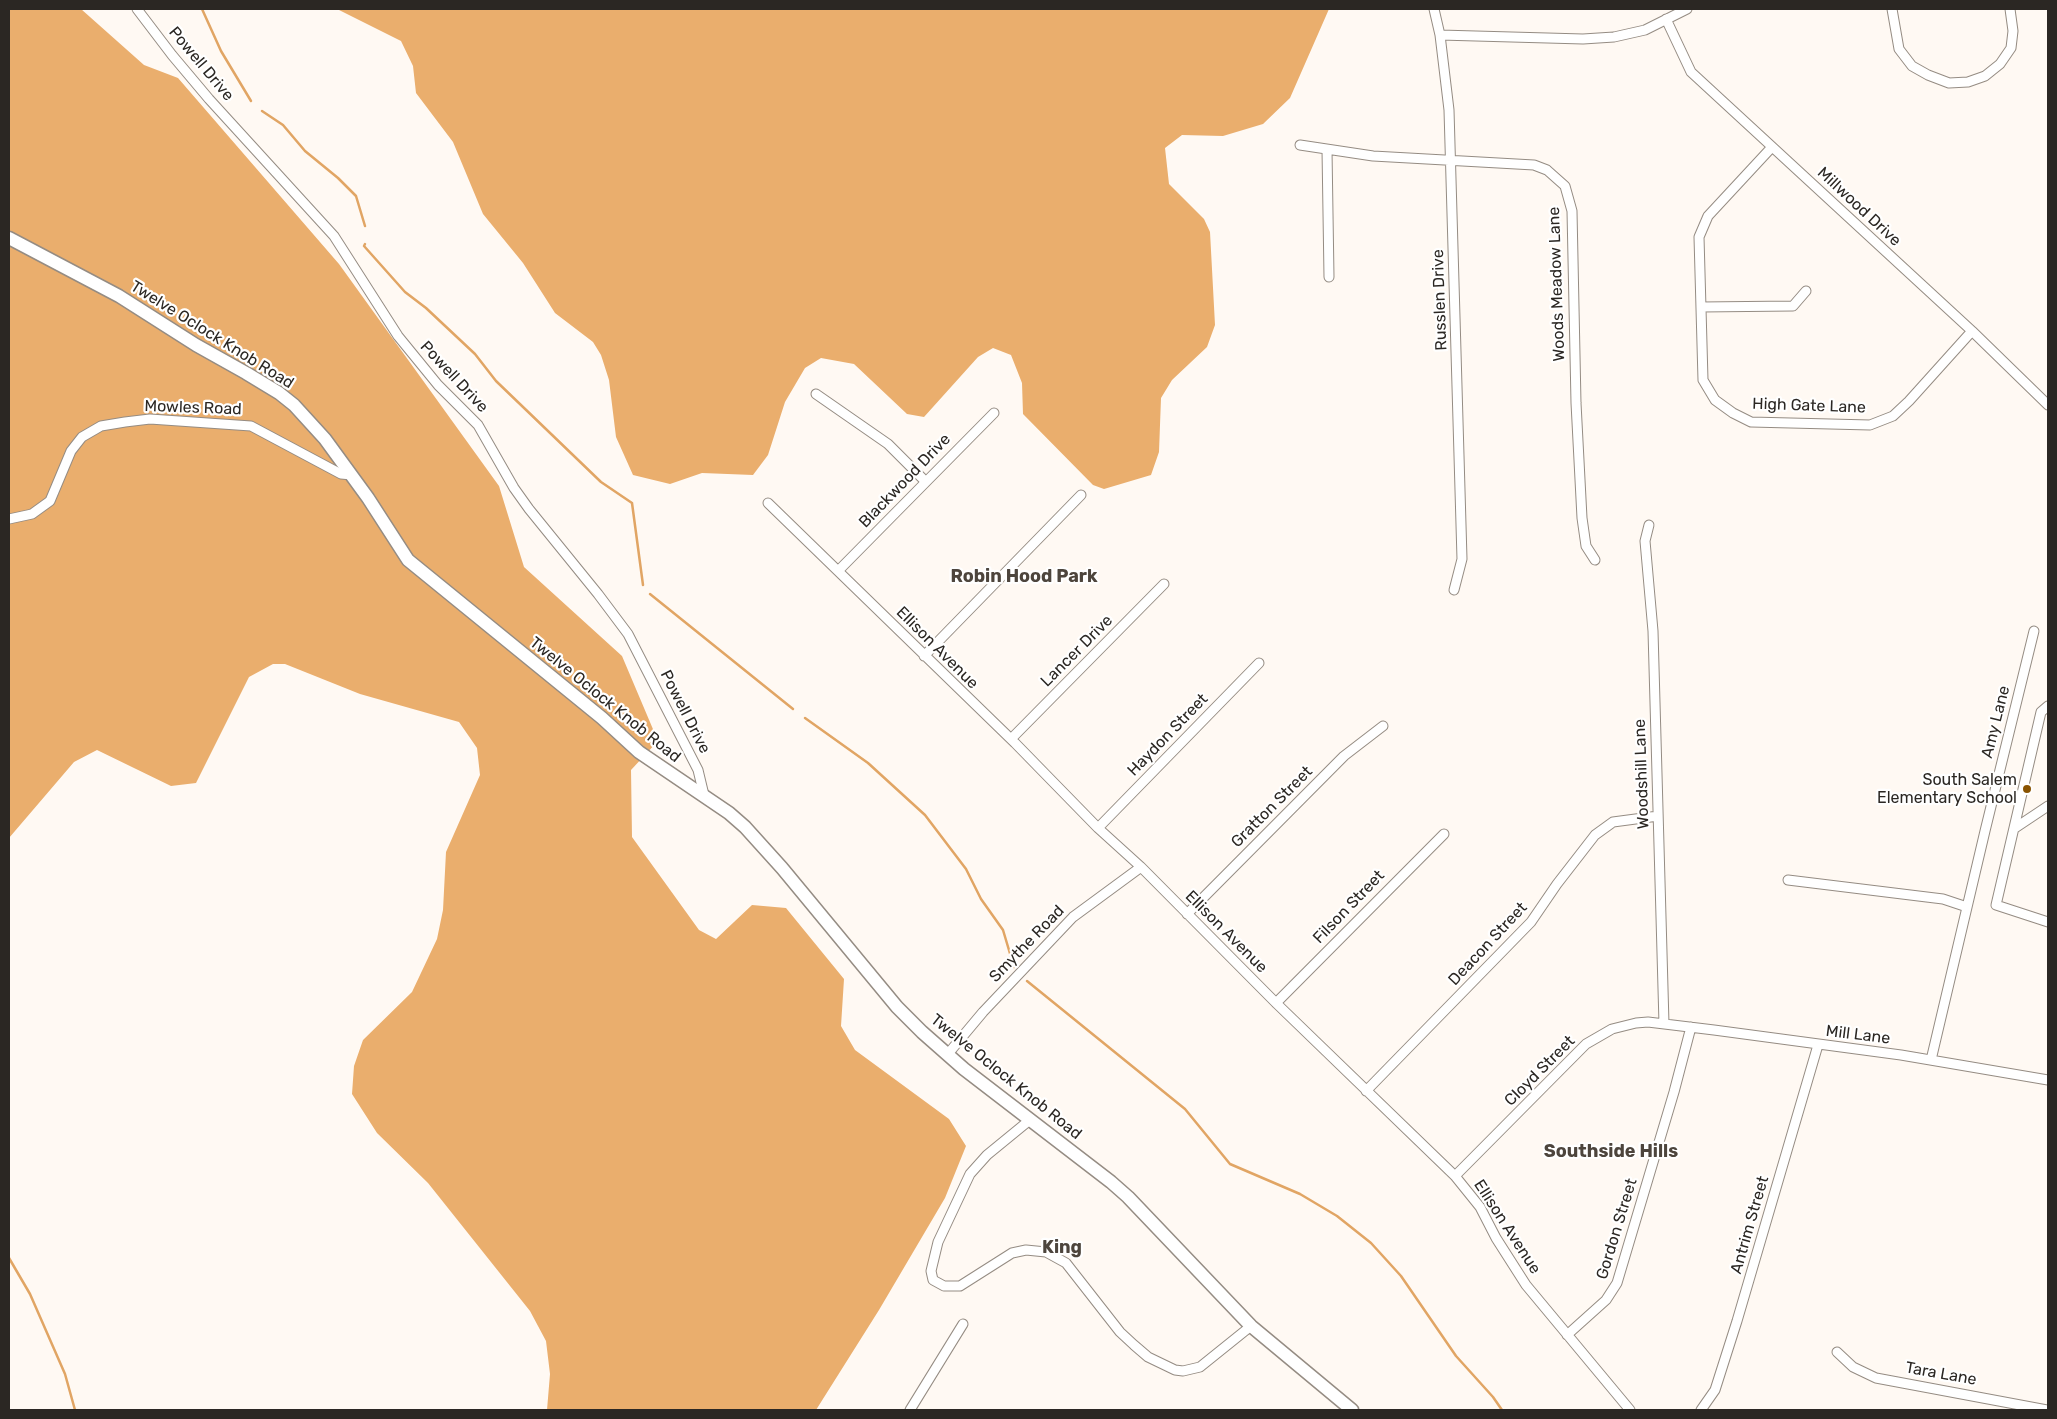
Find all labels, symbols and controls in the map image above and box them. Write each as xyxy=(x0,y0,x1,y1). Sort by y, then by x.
street label: Powell Drive xyxy=(164,23,238,105)
street label: Millwood Drive xyxy=(1813,163,1905,251)
street label: Woods Meadow Lane xyxy=(1545,206,1569,362)
street label: Russlen Drive xyxy=(1429,249,1451,351)
street label: Twelve Oclock Knob Road xyxy=(127,277,297,393)
street label: Powell Drive xyxy=(416,337,492,417)
street label: High Gate Lane xyxy=(1752,394,1866,418)
street label: Mowles Road xyxy=(144,397,242,419)
street label: Blackwood Drive xyxy=(855,430,955,532)
district label: Robin Hood Park xyxy=(950,566,1098,588)
street label: Ellison Avenue xyxy=(892,603,982,693)
street label: Lancer Drive xyxy=(1037,611,1117,691)
street label: Twelve Oclock Knob Road xyxy=(526,633,684,767)
street label: Powell Drive xyxy=(656,667,714,757)
street label: Amy Lane xyxy=(1978,684,2014,760)
street label: Haydon Street xyxy=(1124,690,1212,780)
street label: Woodshill Lane xyxy=(1630,719,1654,829)
street label: Gratton Street xyxy=(1227,762,1317,852)
place label: South Salem Elementary School xyxy=(1877,770,2017,808)
marker: South Salem Elementary School xyxy=(2021,783,2033,795)
street label: Filson Street xyxy=(1309,866,1389,948)
street label: Ellison Avenue xyxy=(1181,887,1271,977)
street label: Deacon Street xyxy=(1445,898,1531,990)
street label: Smythe Road xyxy=(986,902,1068,986)
street label: Twelve Oclock Knob Road xyxy=(927,1010,1085,1144)
street label: Mill Lane xyxy=(1825,1022,1891,1048)
street label: Cloyd Street xyxy=(1501,1032,1579,1110)
district label: Southside Hills xyxy=(1544,1141,1678,1163)
street label: Antrim Street xyxy=(1727,1174,1773,1276)
street label: Ellison Avenue xyxy=(1469,1176,1545,1278)
street label: Gordon Street xyxy=(1593,1176,1641,1282)
district label: King xyxy=(1042,1237,1082,1259)
street label: Tara Lane xyxy=(1904,1358,1978,1390)

